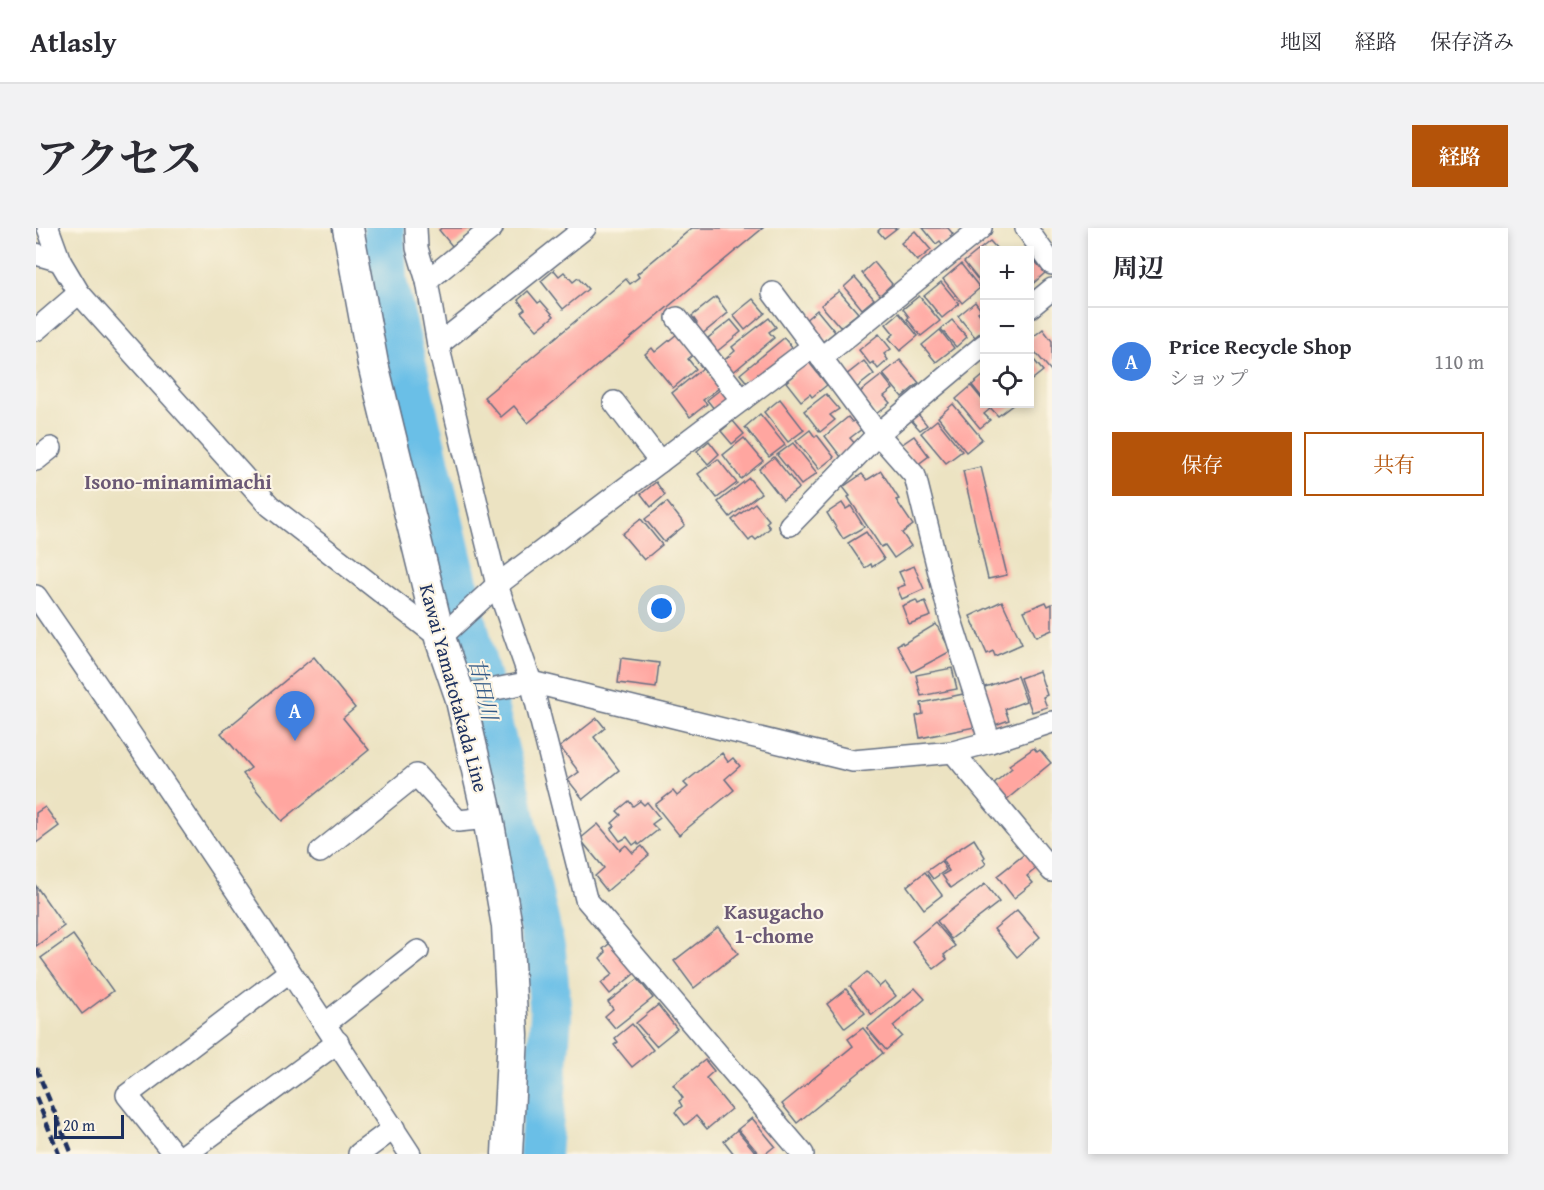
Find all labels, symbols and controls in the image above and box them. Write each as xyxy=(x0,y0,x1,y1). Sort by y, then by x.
text: Atlasly xyxy=(30,21,117,62)
text: 地図 xyxy=(1280,26,1322,57)
text: 経路 xyxy=(1355,26,1397,57)
text: 保存済み xyxy=(1430,26,1514,57)
button: 経路 xyxy=(1412,125,1508,187)
text: アクセス xyxy=(36,127,203,188)
map controls xyxy=(980,246,1034,408)
button: + xyxy=(980,246,1034,300)
text: 周辺 xyxy=(1112,248,1164,287)
button: − xyxy=(980,300,1034,354)
text: Price Recycle Shop xyxy=(1169,330,1351,362)
text: A xyxy=(1125,347,1138,376)
text: 110 m xyxy=(1434,347,1484,376)
button: locate xyxy=(980,354,1034,408)
text: ショップ xyxy=(1169,363,1249,392)
button: 保存 xyxy=(1112,432,1292,496)
button: 共有 xyxy=(1304,432,1484,496)
district label: Isono-minamimachi xyxy=(84,466,272,497)
street label: Kawai Yamatotakada Line xyxy=(413,581,496,795)
your location xyxy=(647,594,676,623)
water label: 甘田川 xyxy=(461,655,506,725)
pin: A xyxy=(276,692,314,741)
district label: Kasugacho 1-chome xyxy=(724,896,824,951)
scale bar xyxy=(54,1112,124,1140)
text: 20 m xyxy=(63,1113,95,1137)

